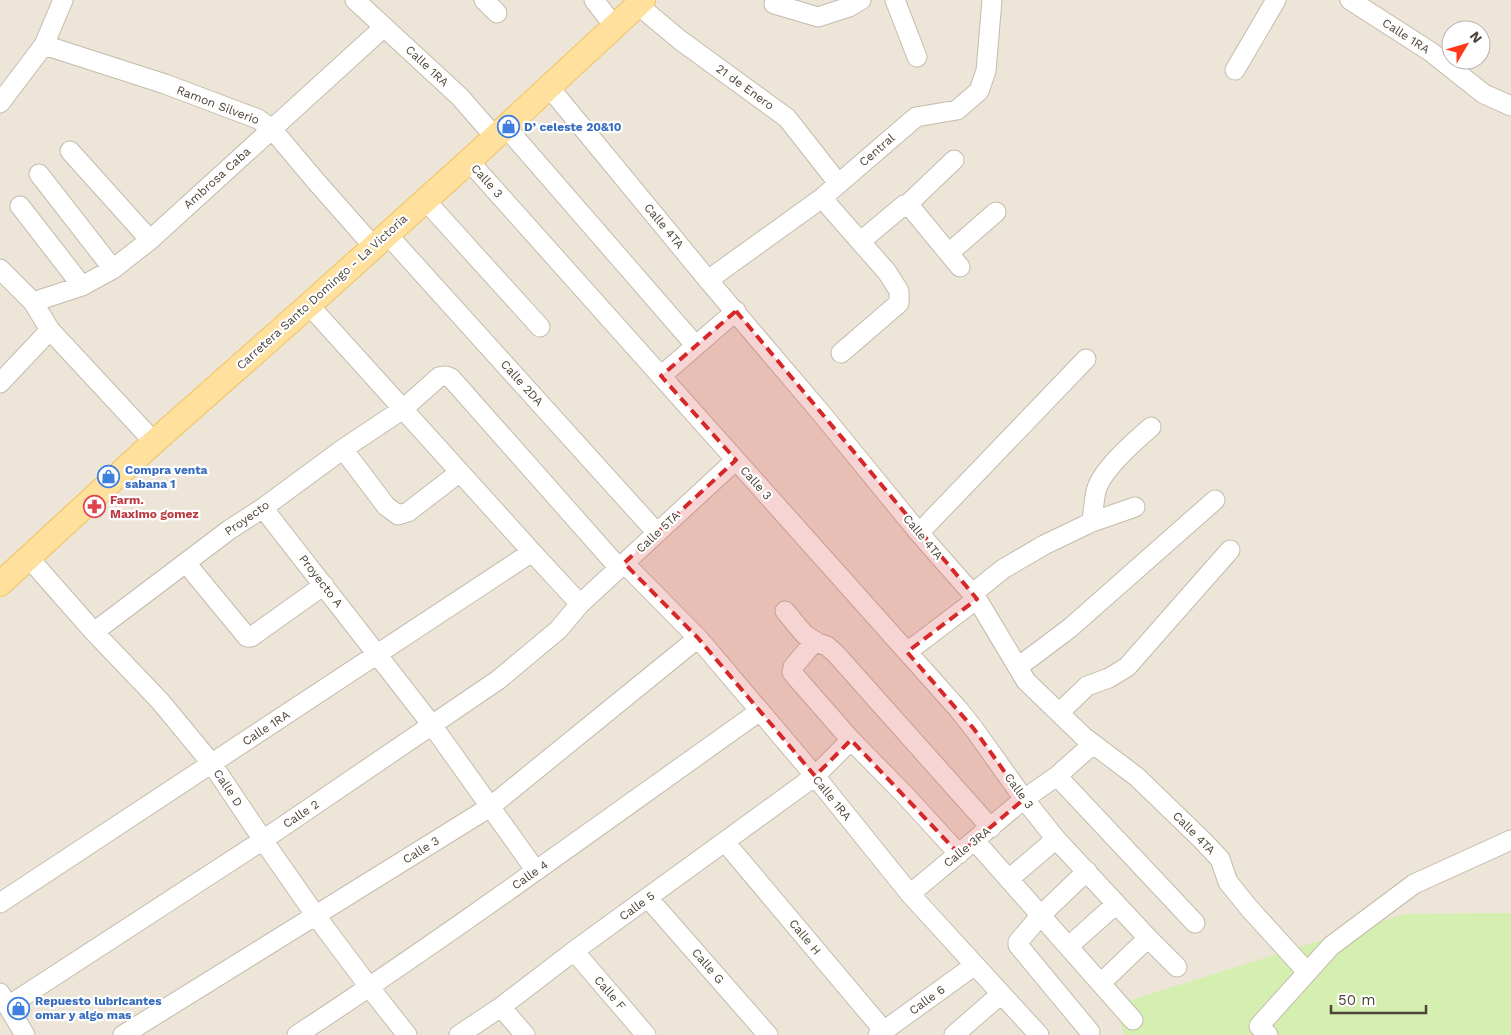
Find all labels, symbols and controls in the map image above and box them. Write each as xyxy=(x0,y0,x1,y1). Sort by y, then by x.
street label: Calle 1RA xyxy=(1380,15,1432,57)
north arrow xyxy=(1441,20,1491,70)
text: N xyxy=(1467,28,1486,46)
street label: Calle 1RA xyxy=(403,43,451,89)
street label: 21 de Enero xyxy=(713,61,777,113)
street label: Ramon Silverio xyxy=(175,83,261,127)
shop icon: D’ celeste 20&10 xyxy=(496,115,520,139)
place label: D’ celeste 20&10 xyxy=(524,120,622,134)
street label: Central xyxy=(856,130,898,169)
street label: Ambrosa Caba xyxy=(181,144,253,212)
street label: Calle 3 xyxy=(468,161,506,201)
street label: Calle 4TA xyxy=(641,201,687,251)
street label: Carretera Santo Domingo - La Victoria xyxy=(234,211,410,372)
street label: Calle 2DA xyxy=(498,357,546,409)
place label: Compra venta sabana 1 xyxy=(125,463,208,491)
street label: Calle 3 xyxy=(737,463,775,503)
shop icon: Compra venta sabana 1 xyxy=(97,465,121,489)
place label: Farm. Maximo gomez xyxy=(110,493,199,521)
pharmacy icon: Farm. Maximo gomez xyxy=(82,495,106,519)
street label: Proyecto xyxy=(222,498,272,538)
street label: Calle 5TA xyxy=(633,508,683,556)
street label: Calle 4TA xyxy=(900,512,946,562)
street label: Proyecto A xyxy=(296,552,346,610)
street label: Calle 1RA xyxy=(240,707,292,749)
street label: Calle D xyxy=(210,767,246,809)
street label: Calle 3 xyxy=(1001,771,1037,811)
street label: Calle 1RA xyxy=(810,773,854,823)
street label: Calle 2 xyxy=(280,797,322,831)
street label: Calle 4TA xyxy=(1170,809,1218,857)
street label: Calle 3RA xyxy=(941,824,993,870)
street label: Calle 3 xyxy=(400,833,442,867)
street label: Calle 4 xyxy=(509,858,551,892)
street label: Calle 5 xyxy=(617,888,657,924)
street label: Calle H xyxy=(786,916,824,958)
street label: Calle G xyxy=(689,946,727,986)
street label: Calle F xyxy=(591,973,629,1013)
street label: Calle 6 xyxy=(906,982,948,1018)
scale bar xyxy=(1331,982,1426,1014)
text: 50 m xyxy=(1338,991,1375,1009)
place label: Repuesto lubricantes omar y algo mas xyxy=(35,994,162,1022)
shop icon: Repuesto lubricantes omar y algo mas xyxy=(7,996,31,1020)

